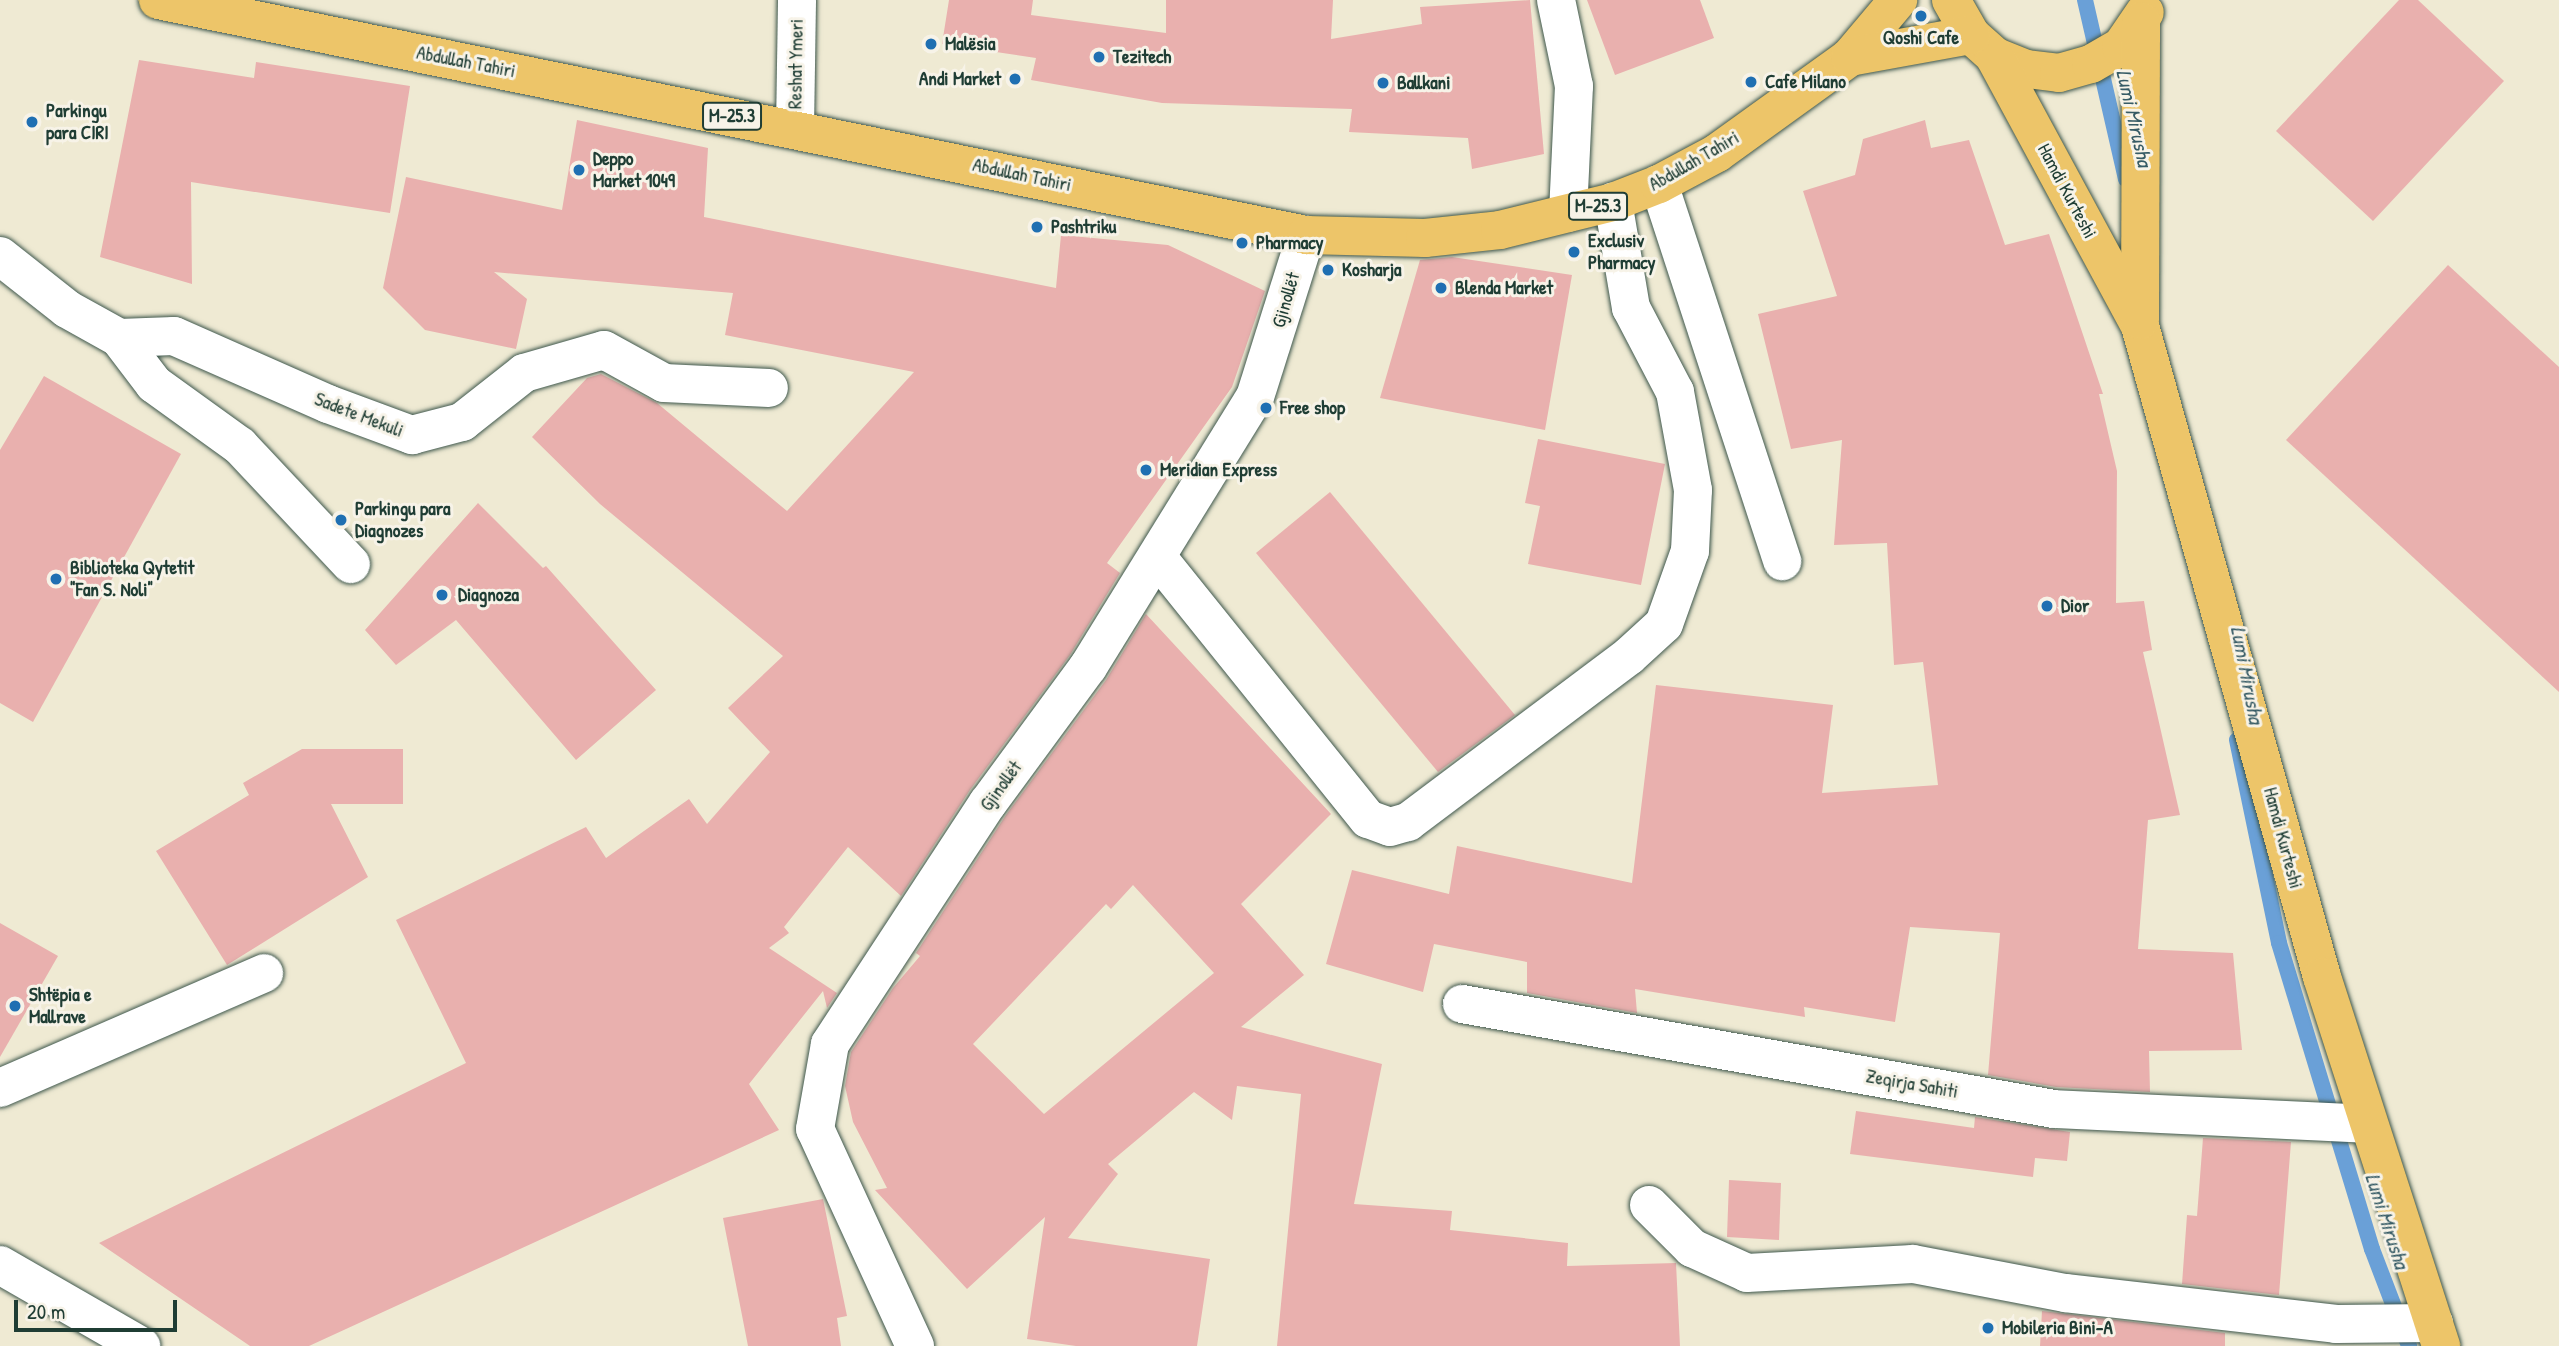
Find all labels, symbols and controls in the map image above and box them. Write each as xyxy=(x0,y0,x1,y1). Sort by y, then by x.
marker: Qoshi Cafe xyxy=(1913,8,1929,24)
street label: Reshat Ymeri xyxy=(784,19,808,109)
place label: Qoshi Cafe xyxy=(1883,27,1959,49)
place label: Malësia xyxy=(945,33,995,55)
marker: Malësia xyxy=(923,36,939,52)
street label: Abdullah Tahiri xyxy=(415,41,517,83)
place label: Tezitech xyxy=(1113,46,1171,68)
marker: Tezitech xyxy=(1091,49,1107,65)
water label: Lumi Mirusha xyxy=(2111,67,2157,169)
place label: Andi Market xyxy=(919,68,1001,90)
marker: Andi Market xyxy=(1007,71,1023,87)
place label: Cafe Milano xyxy=(1765,71,1846,93)
place label: Ballkani xyxy=(1397,72,1450,94)
marker: Cafe Milano xyxy=(1743,74,1759,90)
marker: Ballkani xyxy=(1375,75,1391,91)
place label: Parkingu para CIRI xyxy=(46,100,109,144)
road number: M-25.3 xyxy=(700,102,764,131)
marker: Parkingu para CIRI xyxy=(24,114,40,130)
street label: Abdullah Tahiri xyxy=(1645,126,1743,196)
street label: Hamdi Kurteshi xyxy=(2033,140,2101,242)
place label: Deppo Market 1049 xyxy=(593,148,675,192)
street label: Abdullah Tahiri xyxy=(971,153,1073,197)
marker: Deppo Market 1049 xyxy=(571,162,587,178)
road number: M-25.3 xyxy=(1566,191,1630,220)
place label: Pashtriku xyxy=(1051,216,1116,238)
marker: Pashtriku xyxy=(1029,219,1045,235)
place label: Exclusiv Pharmacy xyxy=(1588,230,1656,274)
place label: Pharmacy xyxy=(1256,232,1324,254)
marker: Pharmacy xyxy=(1234,235,1250,251)
marker: Exclusiv Pharmacy xyxy=(1566,244,1582,260)
place label: Kosharja xyxy=(1342,259,1402,281)
marker: Kosharja xyxy=(1320,262,1336,278)
street label: Gjinollët xyxy=(1267,270,1305,330)
place label: Blenda Market xyxy=(1455,277,1553,299)
marker: Blenda Market xyxy=(1433,280,1449,296)
street label: Sadete Mekuli xyxy=(311,388,407,442)
place label: Free shop xyxy=(1280,397,1345,419)
marker: Free shop xyxy=(1258,400,1274,416)
place label: Meridian Express xyxy=(1160,459,1277,481)
marker: Meridian Express xyxy=(1138,462,1154,478)
place label: Parkingu para Diagnozes xyxy=(355,498,450,542)
marker: Parkingu para Diagnozes xyxy=(333,512,349,528)
place label: Biblioteka Qytetit "Fan S. Noli" xyxy=(70,557,194,601)
marker: Biblioteka Qytetit "Fan S. Noli" xyxy=(48,571,64,587)
place label: Diagnoza xyxy=(458,584,519,606)
marker: Diagnoza xyxy=(432,585,452,605)
place label: Dior xyxy=(2061,595,2089,617)
marker: Dior xyxy=(2039,598,2055,614)
water label: Lumi Mirusha xyxy=(2225,624,2269,726)
street label: Gjinollët xyxy=(975,756,1027,816)
street label: Hamdi Kurteshi xyxy=(2259,785,2307,891)
place label: Shtëpia e Mallrave xyxy=(29,984,92,1028)
marker: Shtëpia e Mallrave xyxy=(7,998,23,1014)
street label: Zeqirja Sahiti xyxy=(1864,1065,1960,1103)
water label: Lumi Mirusha xyxy=(2360,1170,2414,1272)
scale bar xyxy=(18,1286,180,1330)
text: 20 m xyxy=(27,1297,65,1326)
place label: Mobileria Bini-A xyxy=(2002,1317,2113,1339)
marker: Mobileria Bini-A xyxy=(1980,1320,1996,1336)

